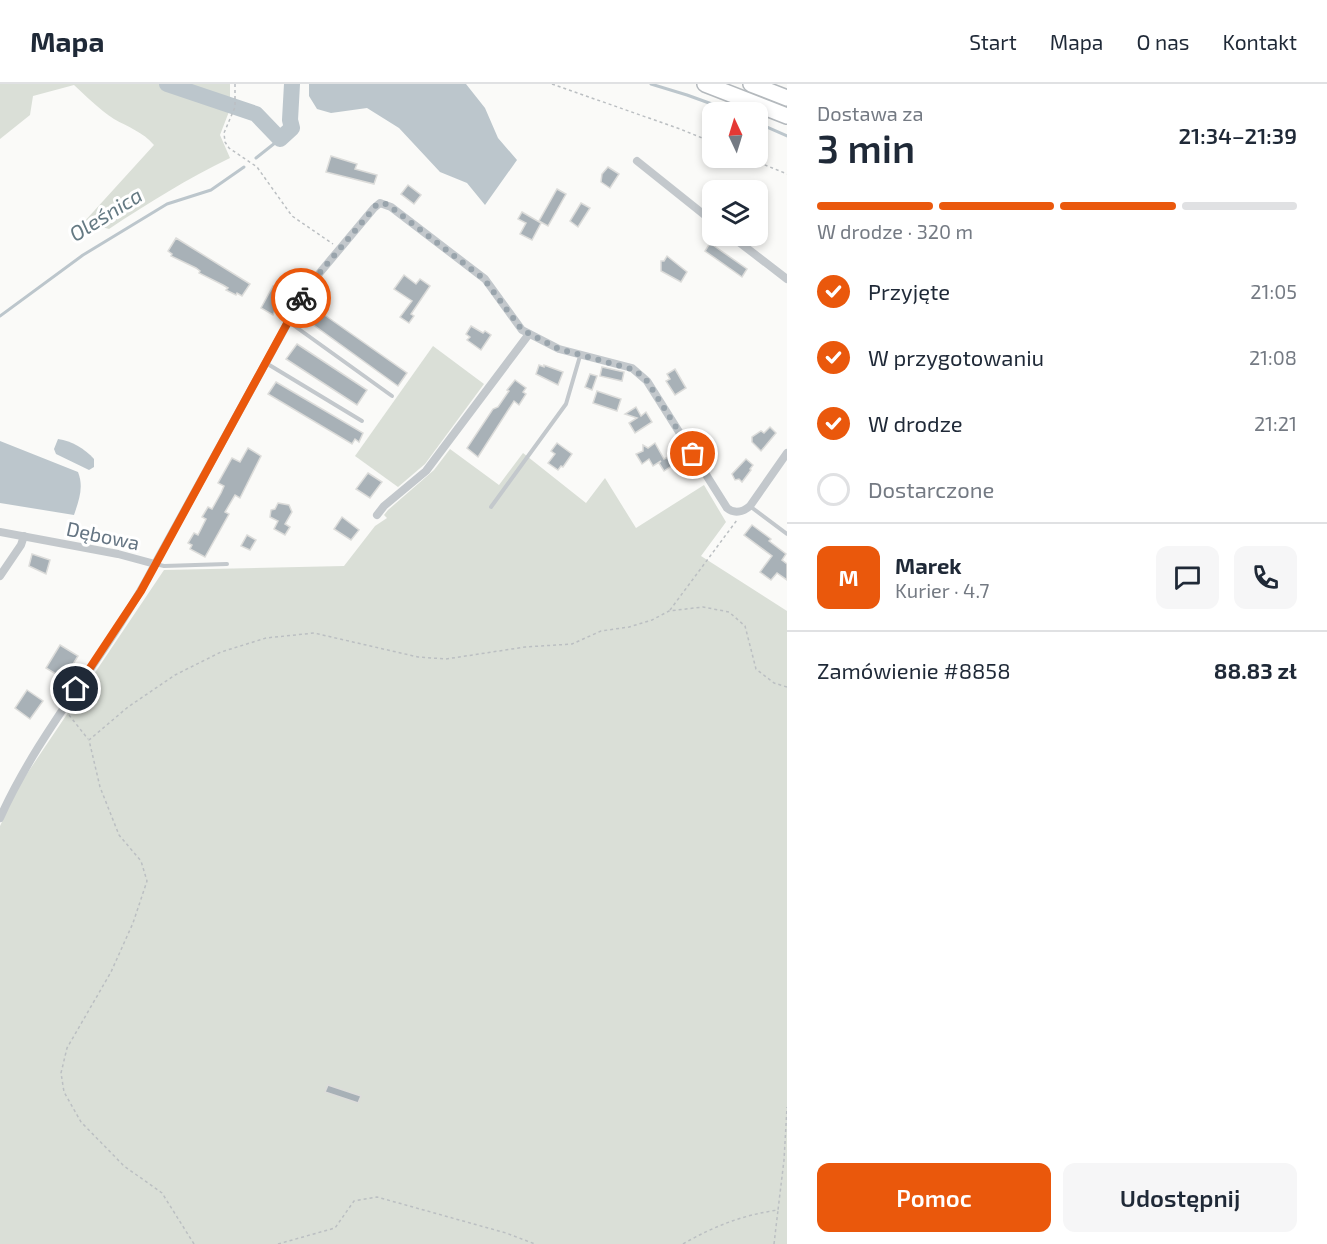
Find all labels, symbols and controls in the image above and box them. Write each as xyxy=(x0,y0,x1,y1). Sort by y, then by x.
text: Mapa xyxy=(30,24,104,58)
text: Start xyxy=(969,29,1017,54)
text: Mapa xyxy=(1050,29,1103,54)
text: O nas xyxy=(1136,29,1190,54)
text: Kontakt xyxy=(1223,29,1297,54)
text: Dostawa za xyxy=(817,101,923,125)
north arrow xyxy=(702,102,768,168)
map controls xyxy=(702,102,768,246)
text: 21:34–21:39 xyxy=(1179,122,1297,148)
text: 3 min xyxy=(817,124,915,171)
button: layers xyxy=(702,180,768,246)
water label: Oleśnica xyxy=(64,182,146,246)
text: W drodze · 320 m xyxy=(817,219,973,243)
courier xyxy=(271,268,331,328)
icon: check xyxy=(817,275,850,308)
text: Przyjęte xyxy=(868,278,950,304)
text: 21:05 xyxy=(1250,279,1297,303)
icon: bike xyxy=(285,282,318,315)
icon: check xyxy=(817,341,850,374)
text: W przygotowaniu xyxy=(868,344,1044,370)
text: 21:08 xyxy=(1249,345,1297,369)
icon: check xyxy=(817,407,850,440)
text: W drodze xyxy=(868,410,963,436)
text: 21:21 xyxy=(1254,411,1297,435)
pin xyxy=(667,428,718,479)
icon: bag xyxy=(676,437,709,470)
text: Dostarczone xyxy=(868,476,994,502)
street label: Dębowa xyxy=(64,516,142,554)
button: chat xyxy=(1156,546,1219,609)
button: phone xyxy=(1234,546,1297,609)
text: Marek xyxy=(895,552,962,578)
text: M xyxy=(838,564,859,590)
text: Kurier · 4.7 xyxy=(895,578,990,602)
text: Zamówienie #8858 xyxy=(817,657,1011,683)
text: 88.83 zł xyxy=(1214,657,1297,683)
pin xyxy=(50,663,101,714)
icon: home xyxy=(59,672,92,705)
button: Pomoc xyxy=(817,1163,1051,1232)
button: Udostępnij xyxy=(1063,1163,1297,1232)

